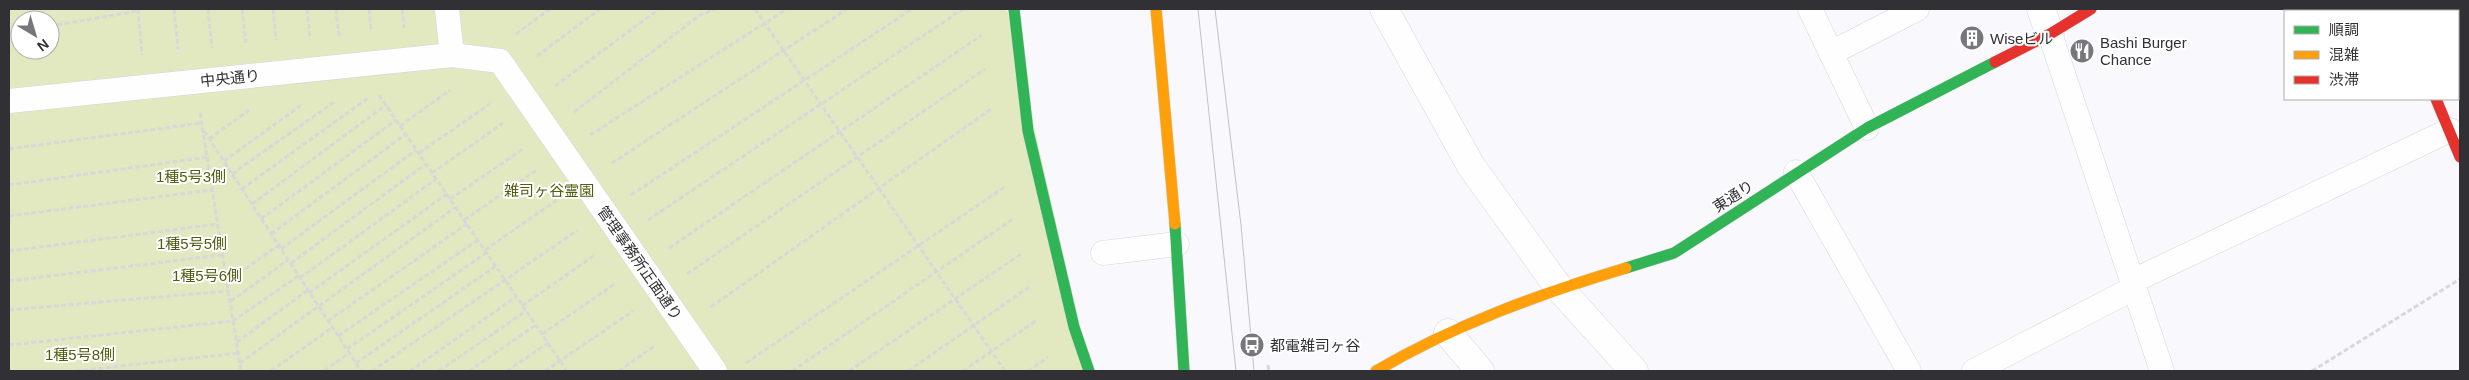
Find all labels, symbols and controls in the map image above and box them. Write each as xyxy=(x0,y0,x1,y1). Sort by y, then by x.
north arrow xyxy=(10,10,60,60)
legend xyxy=(2284,10,2459,100)
text: 順調 xyxy=(2329,21,2359,38)
building icon: Wiseビル xyxy=(1959,25,1985,51)
place label: Wiseビル xyxy=(1990,30,2053,47)
place label: Bashi Burger Chance xyxy=(2100,34,2187,68)
text: N xyxy=(34,36,52,55)
restaurant icon: Bashi Burger Chance xyxy=(2069,38,2095,64)
text: 混雑 xyxy=(2329,46,2359,63)
street label: 中央通り xyxy=(199,66,261,90)
text: 渋滞 xyxy=(2329,71,2359,88)
park label: 1種5号3側 xyxy=(156,168,226,185)
street label: 東通り xyxy=(1709,177,1757,215)
park label: 雑司ヶ谷霊園 xyxy=(504,182,594,199)
street label: 管理事務所正面通り xyxy=(594,203,686,323)
park label: 1種5号5側 xyxy=(157,235,227,252)
park label: 1種5号6側 xyxy=(172,267,242,284)
bus stop icon: 都電雑司ヶ谷 xyxy=(1239,332,1265,358)
place label: 都電雑司ヶ谷 xyxy=(1270,337,1360,354)
park label: 1種5号8側 xyxy=(45,346,115,363)

